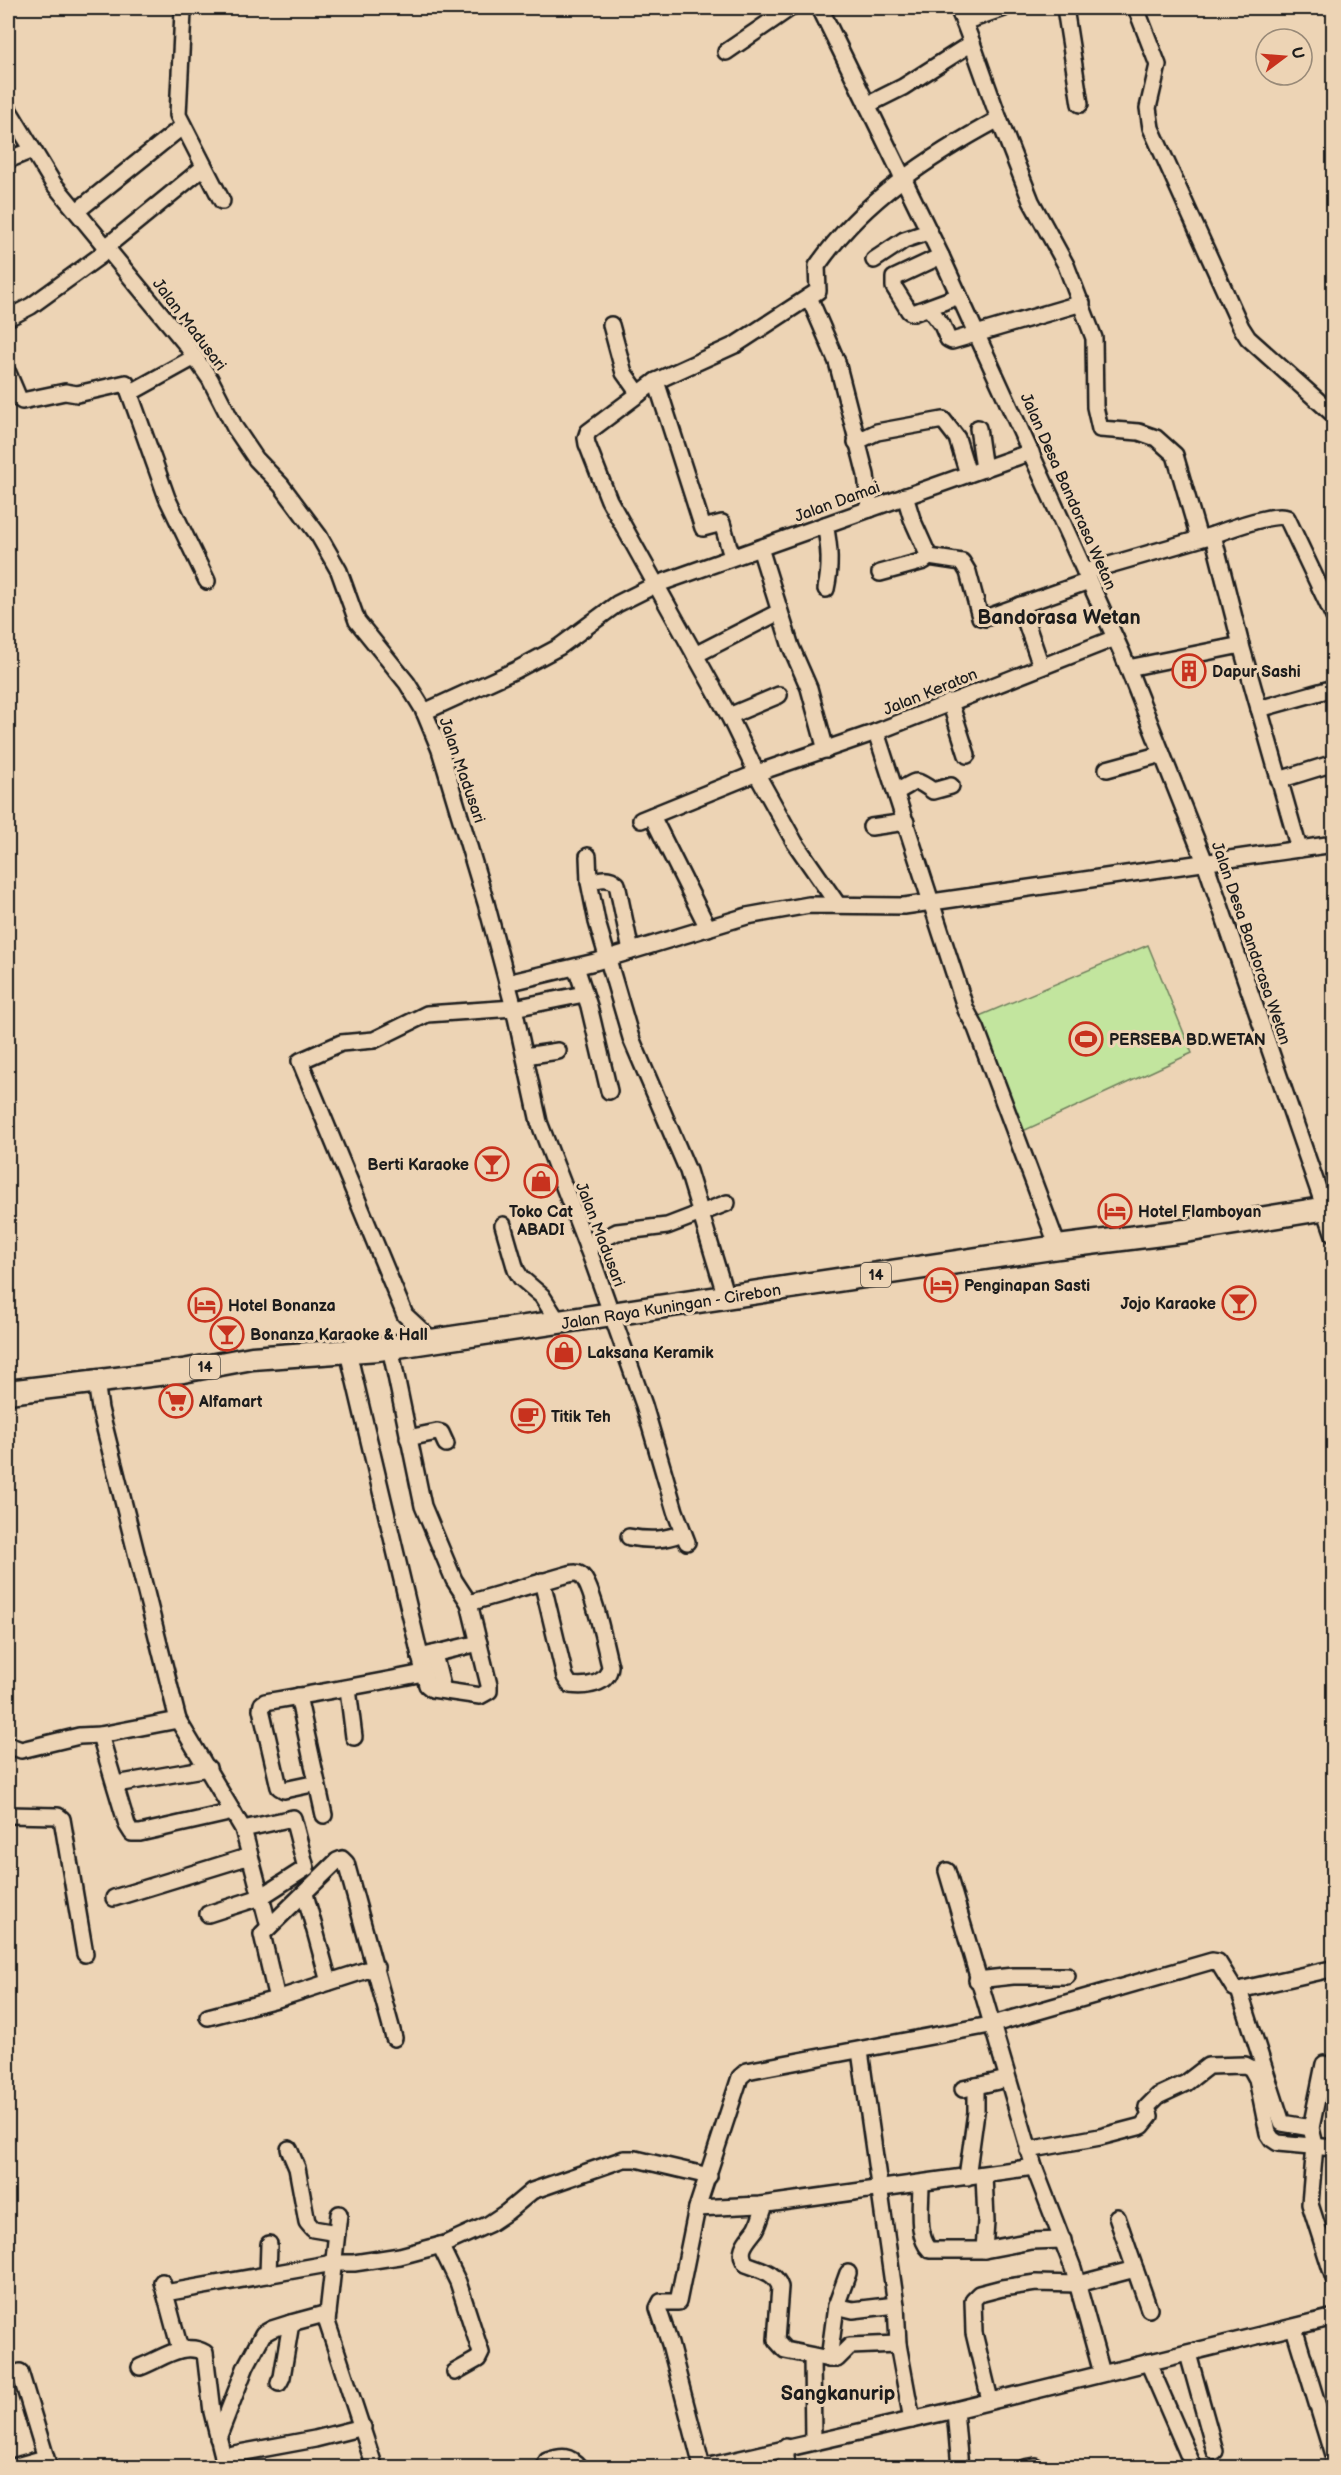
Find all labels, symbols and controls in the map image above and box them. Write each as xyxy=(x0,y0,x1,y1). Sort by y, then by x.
north arrow xyxy=(1254,27,1314,87)
text: U xyxy=(1286,45,1308,61)
street label: Jalan Madusari xyxy=(148,275,230,375)
street label: Jalan Desa Bandorasa Wetan xyxy=(1016,390,1120,593)
street label: Jalan Damai xyxy=(792,478,883,527)
district label: Bandorasa Wetan xyxy=(977,606,1141,630)
building icon: Dapur Sashi xyxy=(1171,653,1207,689)
place label: Dapur Sashi xyxy=(1212,663,1301,682)
street label: Jalan Keraton xyxy=(881,665,980,720)
street label: Jalan Madusari xyxy=(435,715,489,826)
street label: Jalan Desa Bandorasa Wetan xyxy=(1207,840,1294,1047)
sports icon: PERSEBA BD.WETAN xyxy=(1068,1021,1104,1057)
place label: PERSEBA BD.WETAN xyxy=(1109,1031,1266,1050)
bar icon: Berti Karaoke xyxy=(474,1146,510,1182)
place label: Berti Karaoke xyxy=(367,1156,469,1175)
shop icon: Toko Cat ABADI xyxy=(523,1163,559,1199)
street label: Jalan Madusari xyxy=(571,1180,628,1289)
hotel icon: Hotel Flamboyan xyxy=(1097,1193,1133,1229)
place label: Toko Cat ABADI xyxy=(509,1203,574,1240)
place label: Hotel Flamboyan xyxy=(1138,1203,1261,1222)
road number: 14 xyxy=(861,1263,891,1287)
hotel icon: Penginapan Sasti xyxy=(923,1267,959,1303)
place label: Penginapan Sasti xyxy=(964,1277,1090,1296)
street label: Jalan Raya Kuningan - Cirebon xyxy=(560,1281,782,1334)
bar icon: Jojo Karaoke xyxy=(1221,1285,1257,1321)
hotel icon: Hotel Bonanza xyxy=(187,1287,223,1323)
place label: Jojo Karaoke xyxy=(1120,1295,1216,1314)
place label: Hotel Bonanza xyxy=(228,1297,336,1316)
bar icon: Bonanza Karaoke & Hall xyxy=(209,1316,245,1352)
place label: Bonanza Karaoke & Hall xyxy=(250,1326,428,1345)
shop icon: Laksana Keramik xyxy=(546,1334,582,1370)
place label: Laksana Keramik xyxy=(587,1344,714,1363)
road number: 14 xyxy=(190,1355,220,1379)
supermarket icon: Alfamart xyxy=(158,1383,194,1419)
place label: Alfamart xyxy=(198,1393,263,1412)
cafe icon: Titik Teh xyxy=(510,1398,546,1434)
place label: Titik Teh xyxy=(551,1408,611,1427)
district label: Sangkanurip xyxy=(781,2382,895,2406)

